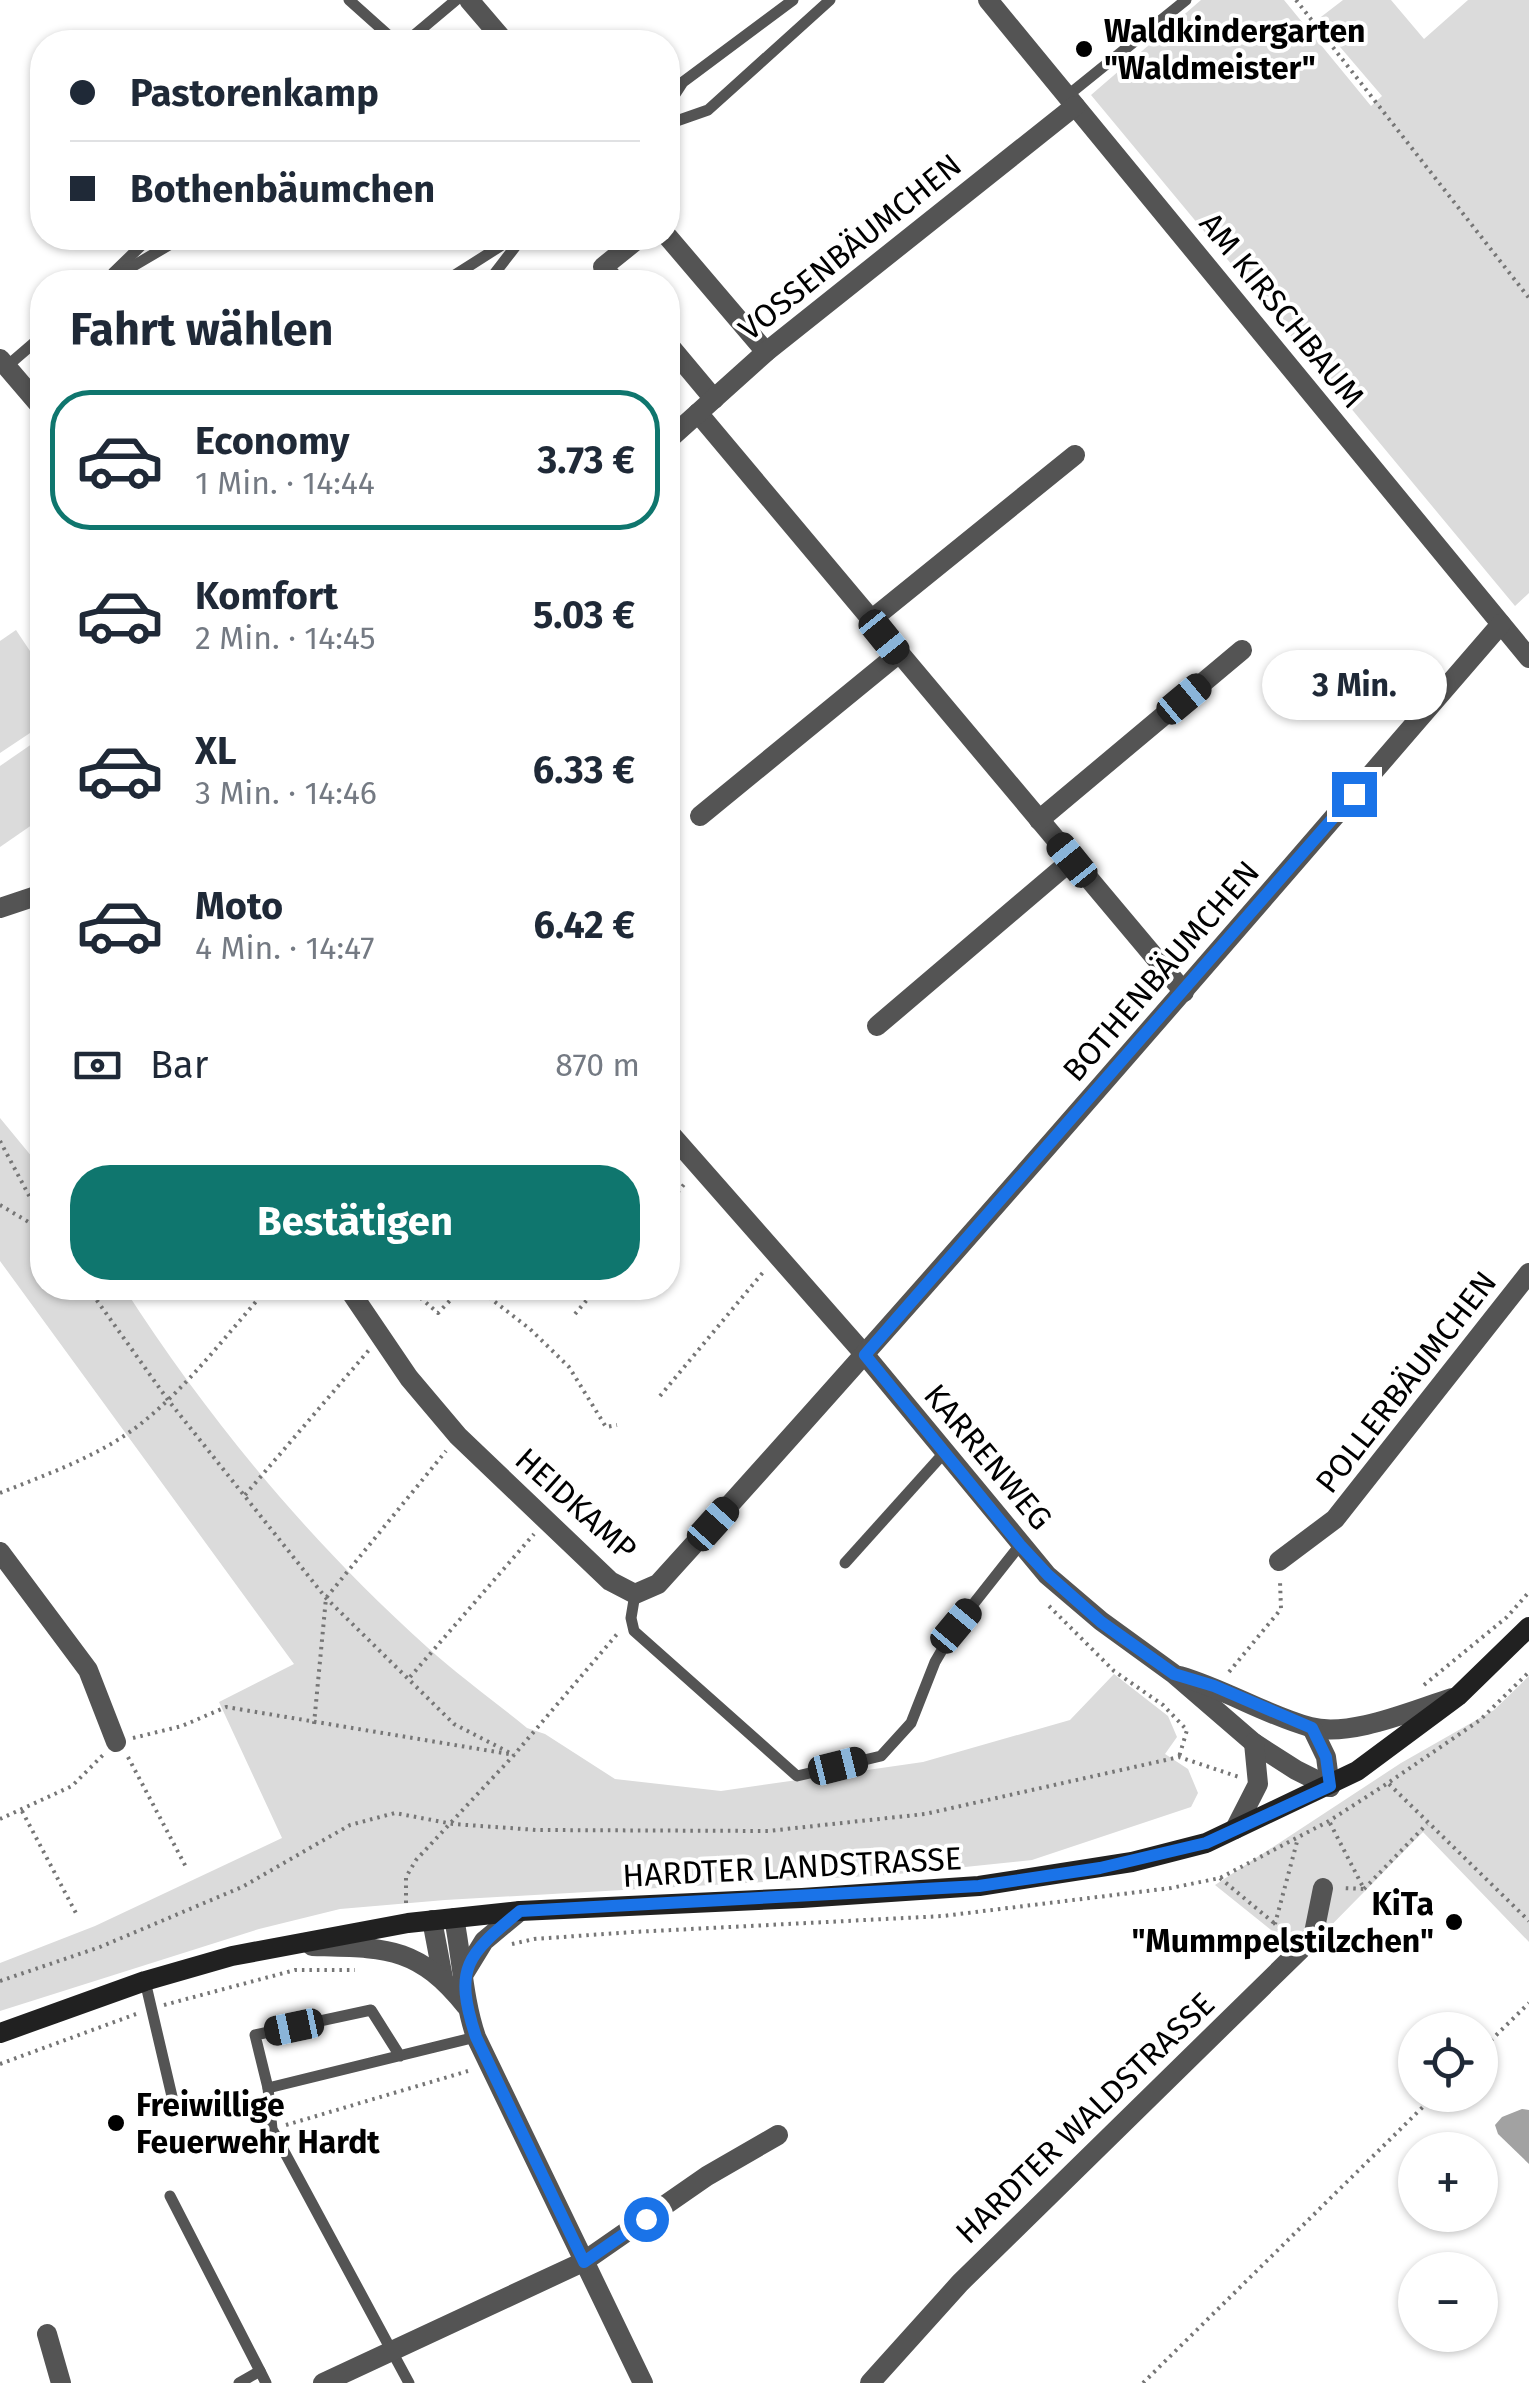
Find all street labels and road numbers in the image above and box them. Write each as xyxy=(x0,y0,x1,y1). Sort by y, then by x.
street label: VOSSENBÄUMCHEN xyxy=(731,146,969,348)
street label: AM KIRSCHBAUM xyxy=(1192,205,1372,415)
street label: BOTHENBÄUMCHEN xyxy=(1055,853,1267,1089)
street label: POLLERBÄUMCHEN xyxy=(1308,1264,1504,1500)
street label: KARRENWEG xyxy=(916,1377,1060,1537)
street label: HEIDKAMP xyxy=(508,1440,644,1568)
street label: HARDTER LANDSTRASSE xyxy=(621,1839,963,1895)
street label: HARDTER WALDSTRASSE xyxy=(948,1985,1222,2251)

